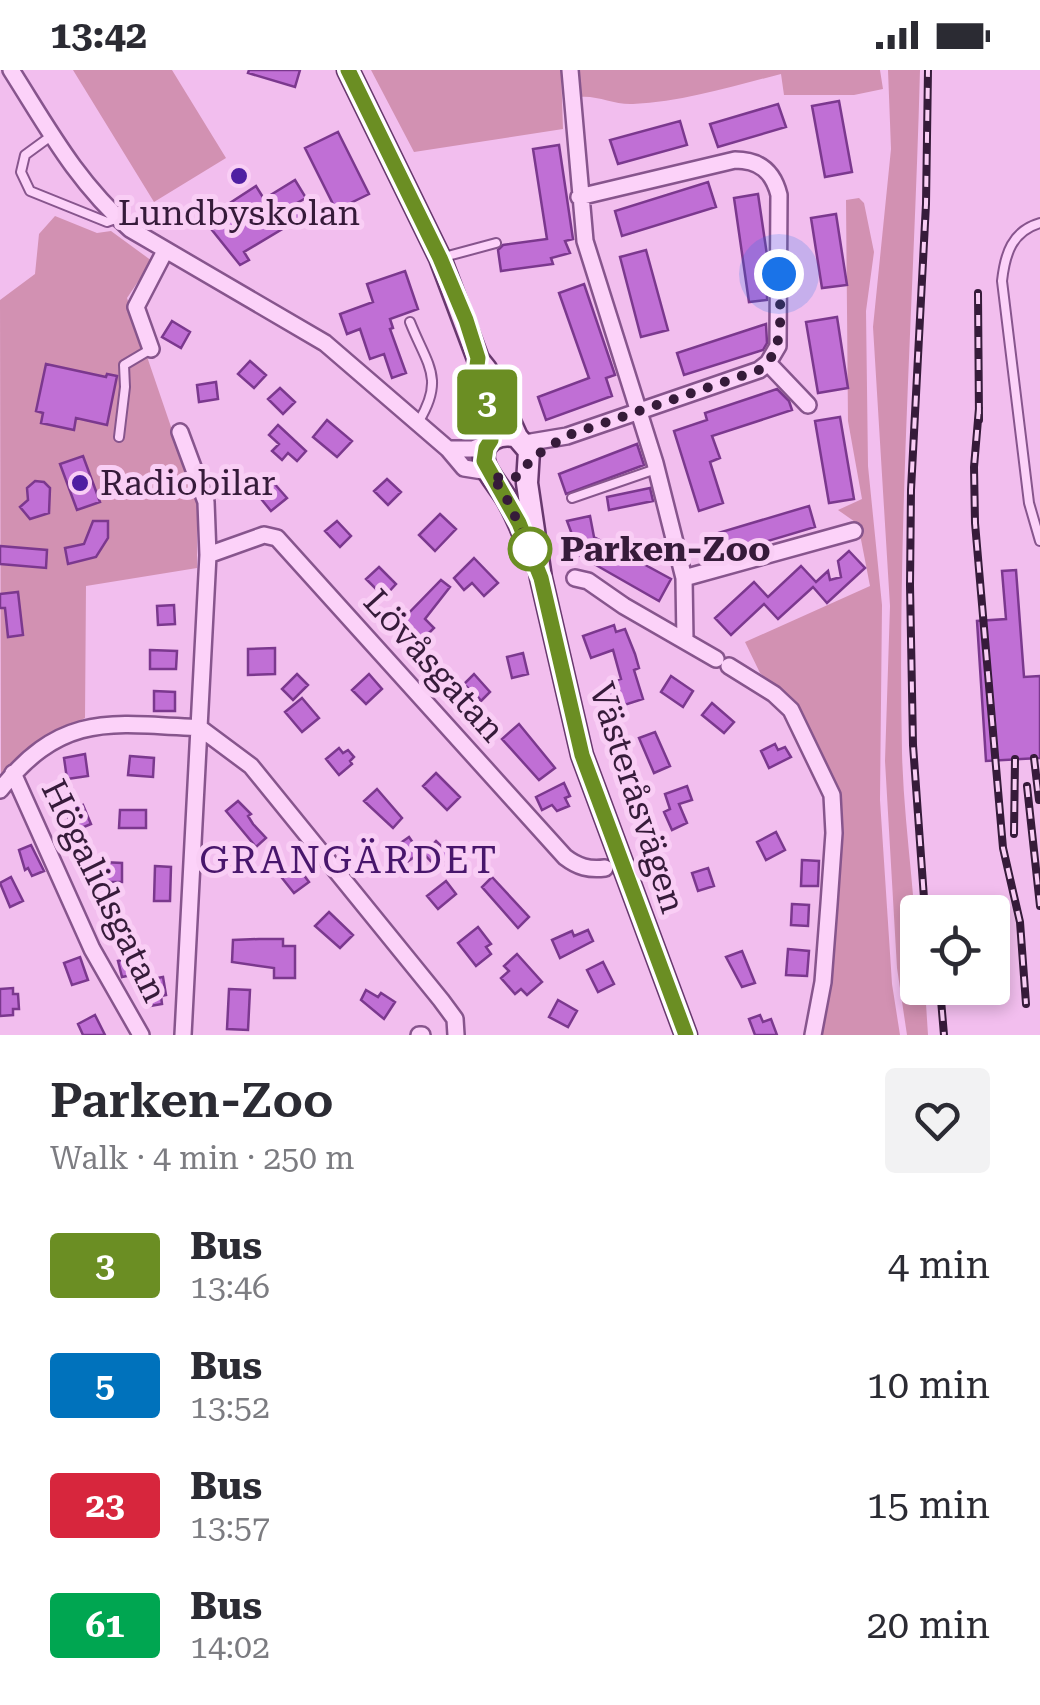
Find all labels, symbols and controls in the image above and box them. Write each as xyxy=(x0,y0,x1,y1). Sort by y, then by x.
text: 13:42 xyxy=(50,13,147,57)
marker: Lundbyskolan xyxy=(228,165,250,187)
place label: Lundbyskolan xyxy=(118,193,360,234)
your location xyxy=(754,249,804,299)
line badge: 3 xyxy=(454,370,520,434)
text: 3 xyxy=(477,382,497,423)
place label: Radiobilar xyxy=(100,463,276,504)
marker: Radiobilar xyxy=(69,472,91,494)
marker: Parken-Zoo xyxy=(509,528,551,570)
place label: Parken-Zoo xyxy=(560,529,771,570)
street label: Lövåsgatan xyxy=(355,582,513,750)
street label: Västeråsvägen xyxy=(580,678,694,918)
street label: Högalidsgatan xyxy=(33,773,175,1009)
district label: GRANGÄRDET xyxy=(199,838,499,882)
map controls xyxy=(900,895,1010,1005)
button: locate xyxy=(900,895,1010,1005)
button: heart xyxy=(885,1068,990,1173)
text: Parken-Zoo xyxy=(50,1073,333,1129)
text: Walk · 4 min · 250 m xyxy=(50,1139,354,1177)
text: Bus xyxy=(190,1224,262,1268)
text: 4 min xyxy=(888,1243,990,1287)
text: 3 xyxy=(95,1245,115,1286)
text: 13:46 xyxy=(190,1268,270,1306)
text: Bus xyxy=(190,1344,262,1388)
text: 10 min xyxy=(867,1363,990,1407)
text: 5 xyxy=(95,1365,115,1406)
text: 13:52 xyxy=(190,1388,270,1426)
text: Bus xyxy=(190,1464,262,1508)
text: 15 min xyxy=(867,1483,990,1527)
text: 23 xyxy=(85,1485,125,1526)
text: 13:57 xyxy=(190,1508,270,1546)
text: Bus xyxy=(190,1584,262,1628)
text: 20 min xyxy=(867,1603,990,1647)
text: 61 xyxy=(85,1605,125,1646)
text: 14:02 xyxy=(190,1628,270,1666)

